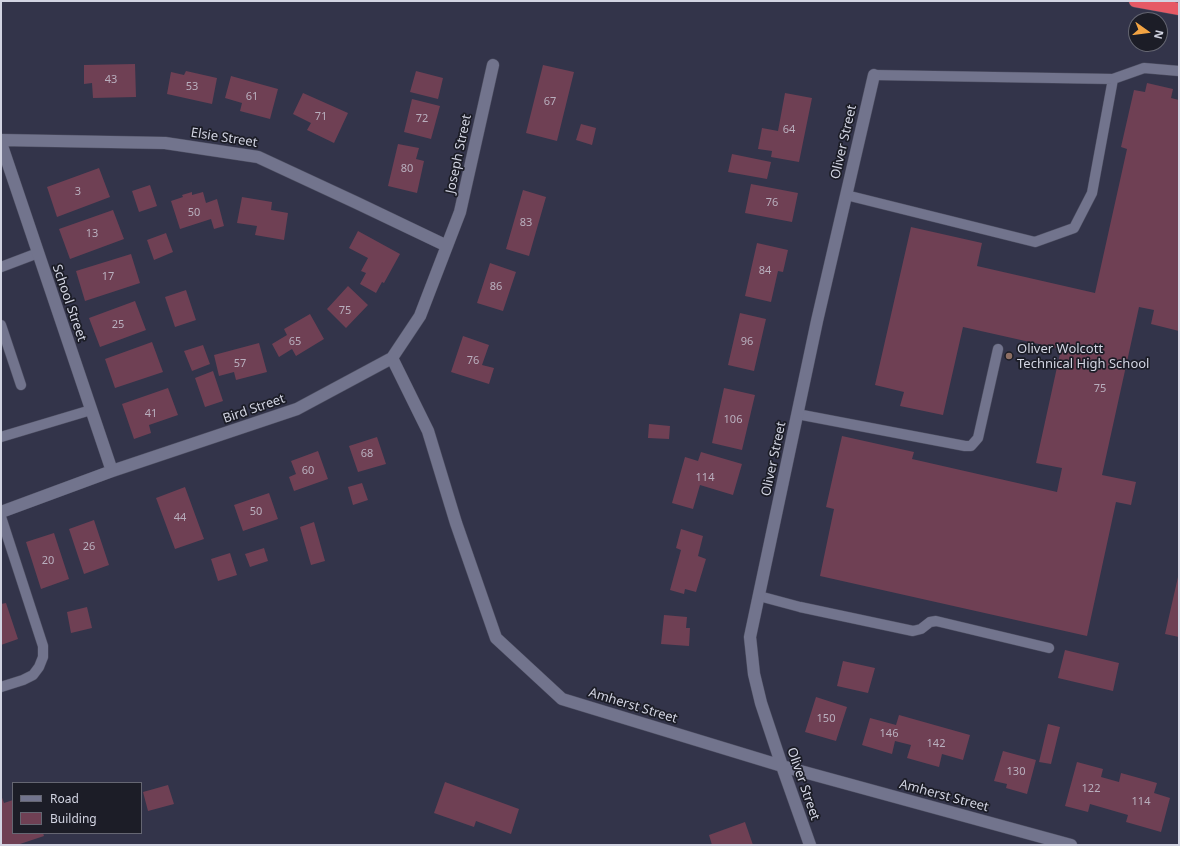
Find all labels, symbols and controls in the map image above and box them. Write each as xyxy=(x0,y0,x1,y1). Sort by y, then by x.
north arrow xyxy=(1128,12,1168,52)
text: N xyxy=(1151,29,1168,41)
house number: 43 xyxy=(105,73,117,87)
house number: 53 xyxy=(186,80,198,94)
house number: 61 xyxy=(246,90,258,104)
house number: 67 xyxy=(544,95,556,109)
street label: Oliver Street xyxy=(828,103,860,181)
house number: 71 xyxy=(315,110,327,124)
house number: 72 xyxy=(416,112,428,126)
street label: Joseph Street xyxy=(443,113,475,195)
house number: 64 xyxy=(783,123,795,137)
street label: Elsie Street xyxy=(190,125,258,151)
house number: 80 xyxy=(401,162,413,176)
house number: 3 xyxy=(75,185,81,199)
house number: 76 xyxy=(766,196,778,210)
house number: 50 xyxy=(188,206,200,220)
house number: 83 xyxy=(520,216,532,230)
house number: 13 xyxy=(86,227,98,241)
street label: School Street xyxy=(49,263,89,343)
house number: 84 xyxy=(759,264,771,278)
house number: 17 xyxy=(102,270,114,284)
house number: 86 xyxy=(490,280,502,294)
house number: 75 xyxy=(339,304,351,318)
house number: 25 xyxy=(112,318,124,332)
house number: 65 xyxy=(289,335,301,349)
house number: 96 xyxy=(741,335,753,349)
place label: Oliver Wolcott Technical High School xyxy=(1017,341,1149,372)
marker: Oliver Wolcott Technical High School xyxy=(1004,351,1014,361)
house number: 76 xyxy=(467,354,479,368)
house number: 57 xyxy=(234,357,246,371)
house number: 75 xyxy=(1094,382,1106,396)
street label: Bird Street xyxy=(221,391,287,427)
house number: 41 xyxy=(145,407,157,421)
house number: 106 xyxy=(724,413,742,427)
street label: Oliver Street xyxy=(758,420,790,498)
house number: 68 xyxy=(361,447,373,461)
house number: 60 xyxy=(302,464,314,478)
house number: 114 xyxy=(696,471,714,485)
house number: 50 xyxy=(250,505,262,519)
house number: 44 xyxy=(174,511,186,525)
house number: 26 xyxy=(83,540,95,554)
house number: 20 xyxy=(42,554,54,568)
street label: Amherst Street xyxy=(587,685,679,727)
house number: 150 xyxy=(817,712,835,726)
house number: 146 xyxy=(880,727,898,741)
house number: 142 xyxy=(927,737,945,751)
street label: Oliver Street xyxy=(783,746,823,822)
house number: 130 xyxy=(1007,765,1025,779)
street label: Amherst Street xyxy=(898,777,990,815)
legend xyxy=(12,782,142,834)
house number: 122 xyxy=(1082,782,1100,796)
text: Road xyxy=(50,790,79,807)
house number: 114 xyxy=(1132,795,1150,809)
text: Building xyxy=(50,810,97,827)

